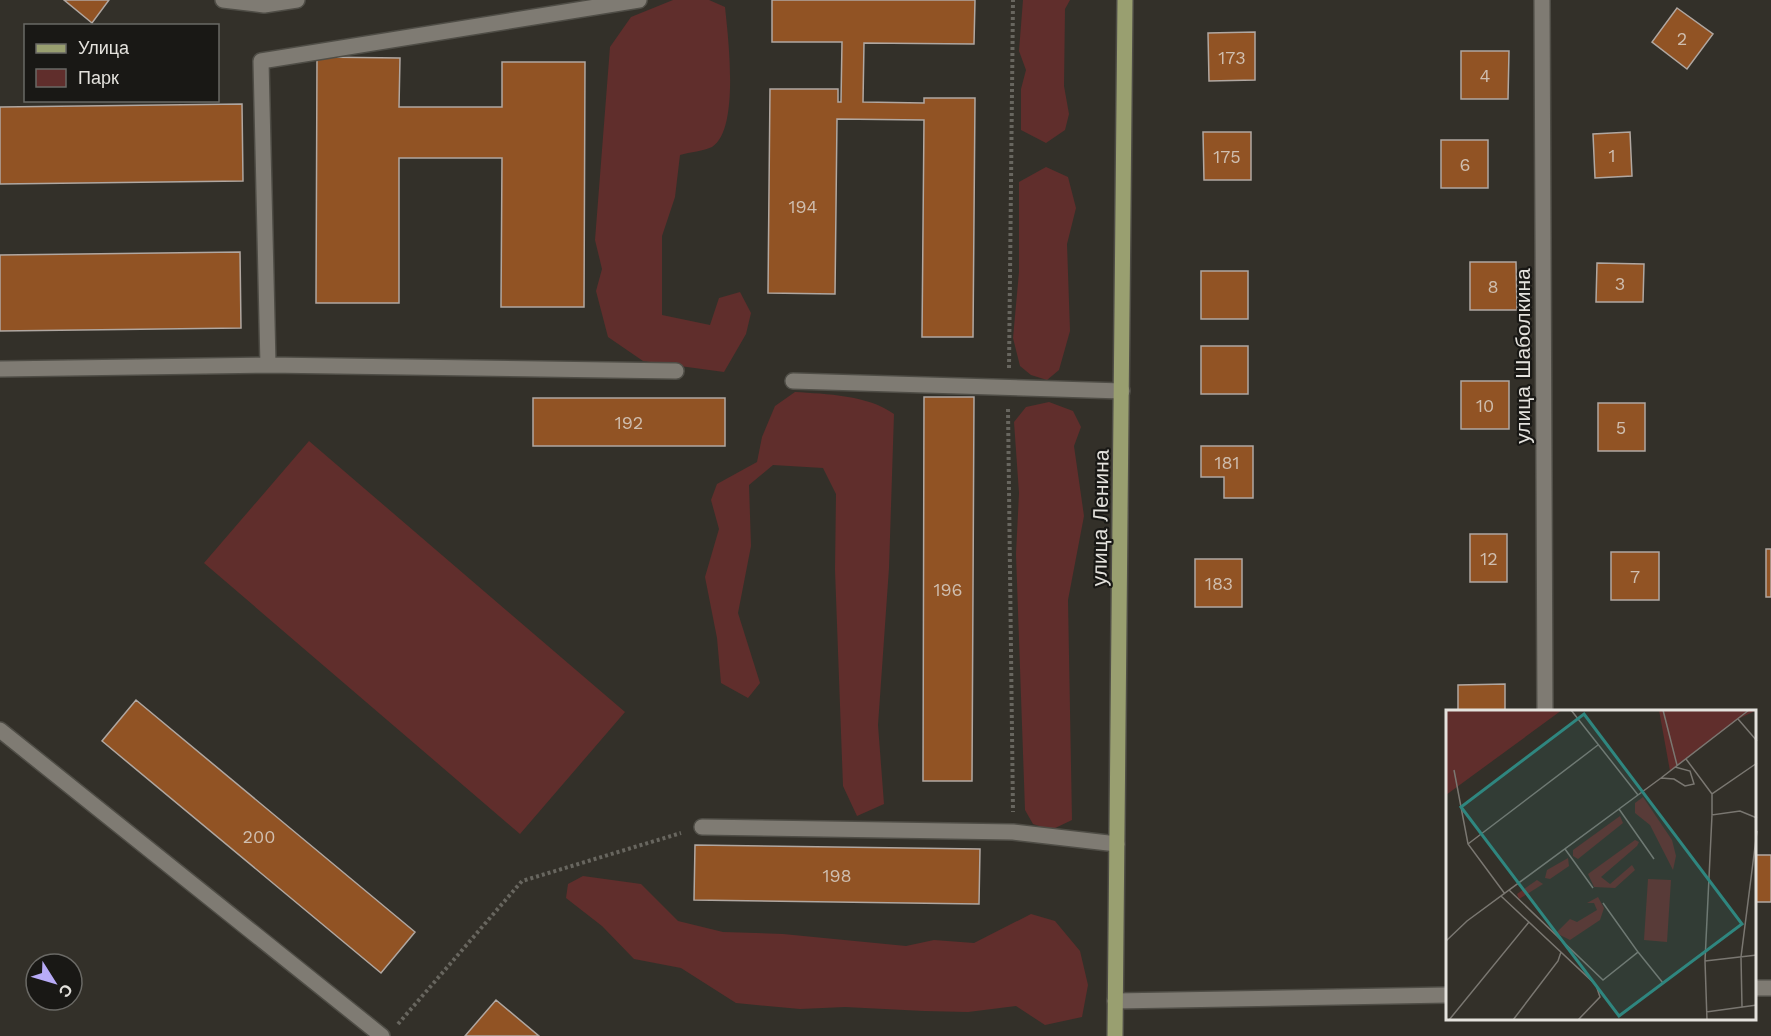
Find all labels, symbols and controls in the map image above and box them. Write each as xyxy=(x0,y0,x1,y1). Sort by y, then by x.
legend xyxy=(24,24,219,102)
house number: 2 xyxy=(1677,28,1687,49)
text: Улица xyxy=(78,37,130,58)
house number: 173 xyxy=(1218,47,1246,68)
house number: 4 xyxy=(1480,65,1491,86)
text: Парк xyxy=(78,67,119,88)
house number: 1 xyxy=(1608,145,1616,166)
house number: 175 xyxy=(1213,146,1241,167)
house number: 6 xyxy=(1460,154,1470,175)
house number: 194 xyxy=(788,196,818,217)
street label: улица Шаболкина xyxy=(1510,268,1535,444)
house number: 3 xyxy=(1615,273,1625,294)
house number: 8 xyxy=(1487,276,1499,297)
house number: 10 xyxy=(1476,395,1494,416)
house number: 192 xyxy=(615,412,643,433)
house number: 5 xyxy=(1616,417,1626,438)
street label: улица Ленина xyxy=(1086,449,1114,587)
house number: 181 xyxy=(1214,452,1240,473)
house number: 12 xyxy=(1480,548,1498,569)
house number: 7 xyxy=(1630,566,1640,587)
house number: 183 xyxy=(1205,573,1233,594)
house number: 196 xyxy=(933,579,963,600)
inset map xyxy=(1446,710,1756,1021)
house number: 200 xyxy=(243,826,275,847)
house number: 198 xyxy=(822,865,852,886)
north arrow xyxy=(24,952,84,1012)
text: С xyxy=(54,980,77,1001)

